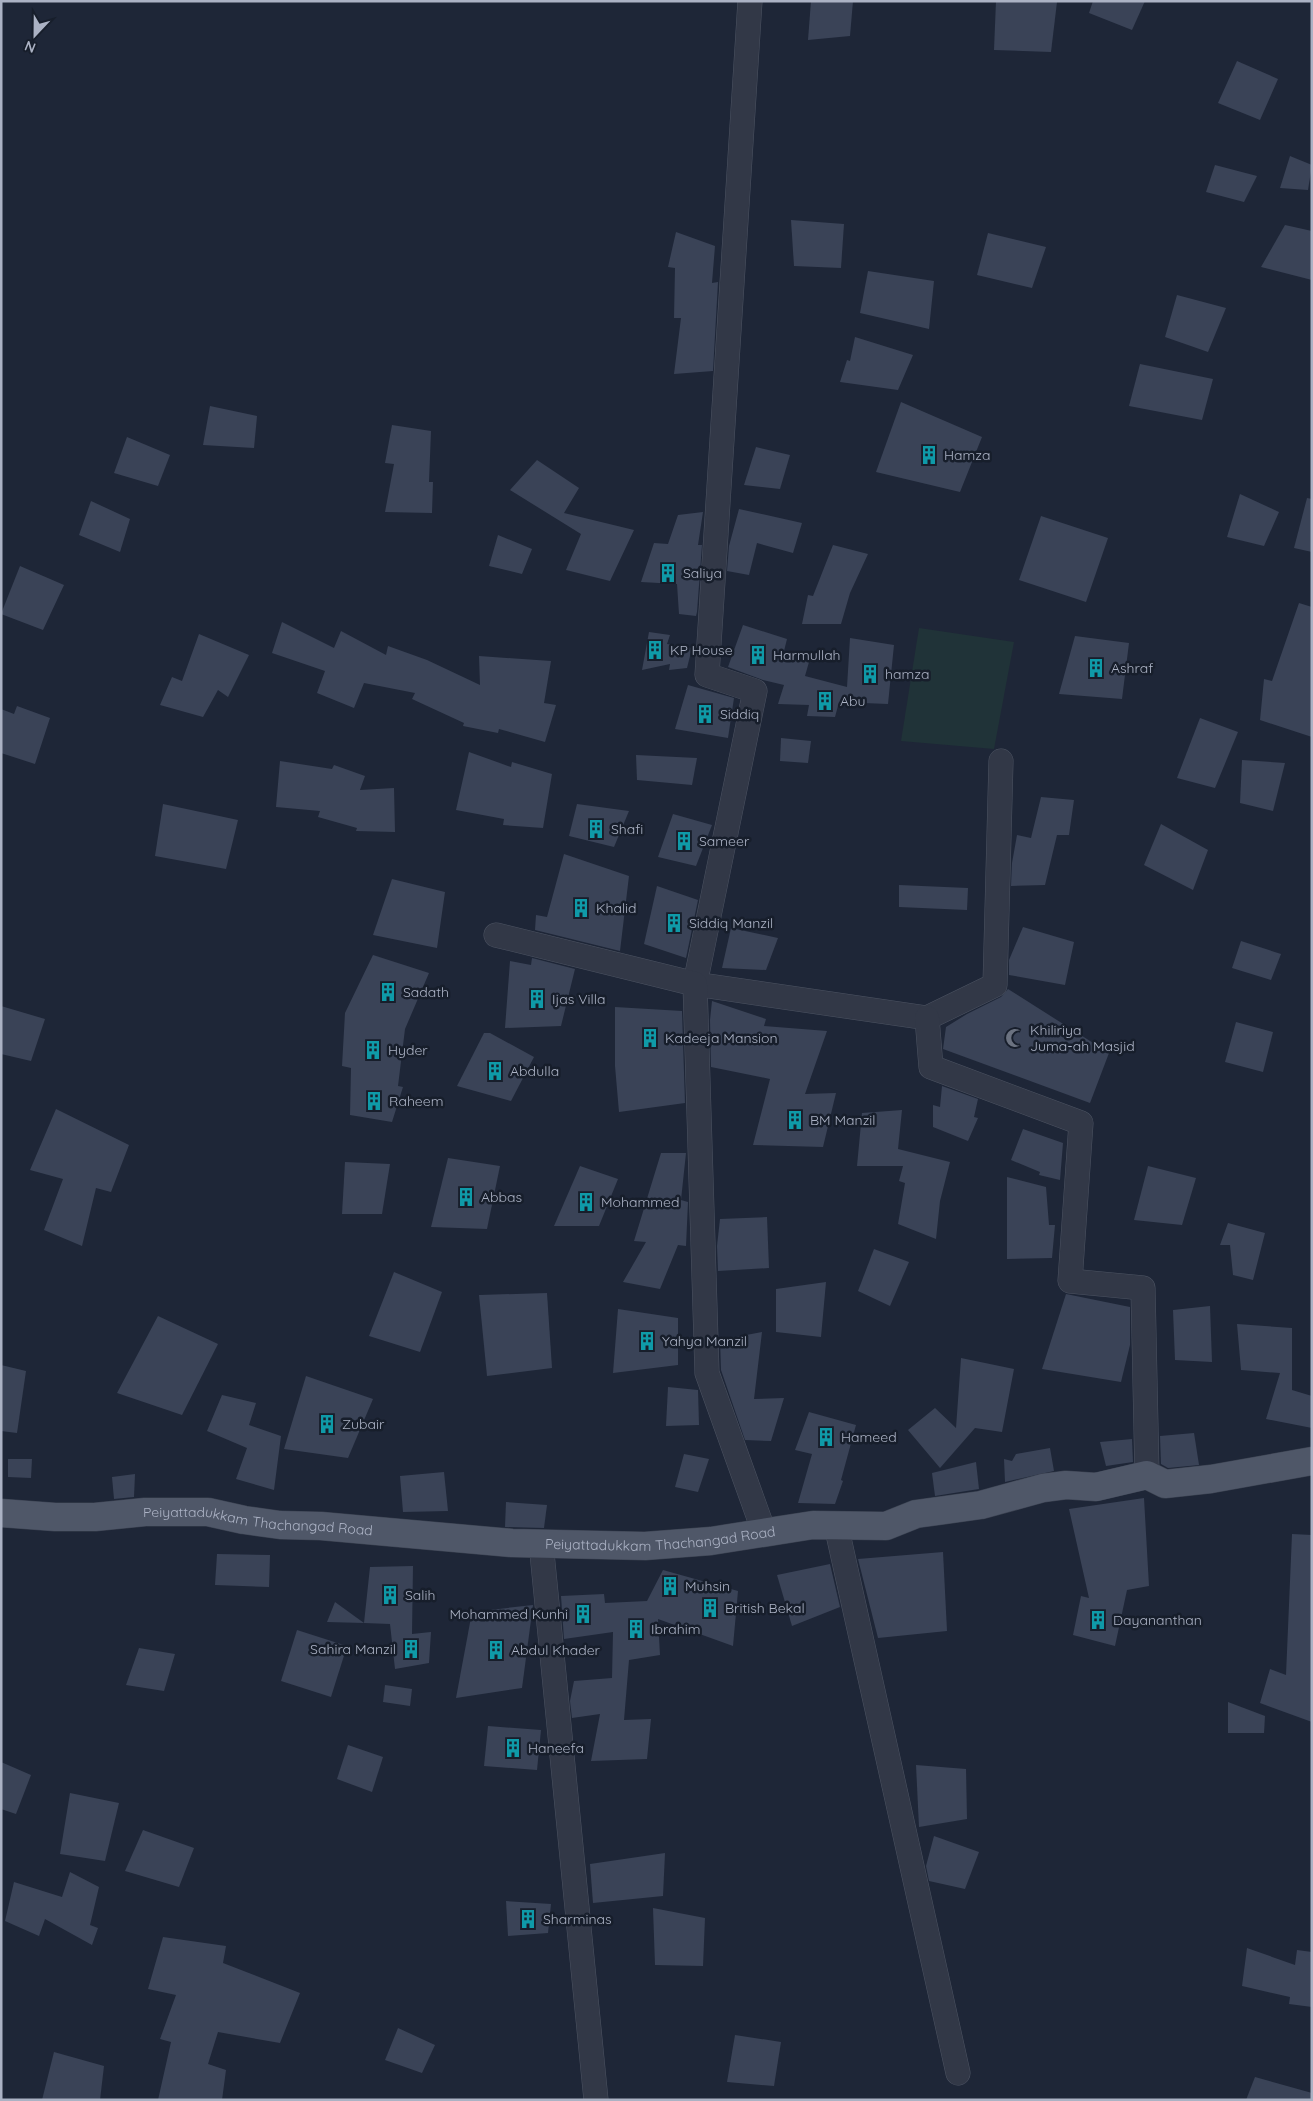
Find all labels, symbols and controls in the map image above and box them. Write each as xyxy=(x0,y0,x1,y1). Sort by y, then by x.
north arrow xyxy=(10,10,60,60)
text: N xyxy=(22,37,38,57)
building icon: Hamza xyxy=(918,444,940,466)
place label: Hamza xyxy=(944,446,991,464)
building icon: Saliya xyxy=(657,562,679,584)
place label: Saliya xyxy=(683,564,722,582)
building icon: KP House xyxy=(644,639,666,661)
place label: KP House xyxy=(670,641,733,659)
building icon: Harmullah xyxy=(747,644,769,666)
place label: Harmullah xyxy=(773,646,841,664)
building icon: Ashraf xyxy=(1085,657,1107,679)
place label: Ashraf xyxy=(1111,659,1153,677)
building icon: hamza xyxy=(859,663,881,685)
place label: hamza xyxy=(885,665,929,683)
building icon: Abu xyxy=(814,690,836,712)
place label: Abu xyxy=(840,692,866,710)
building icon: Siddiq xyxy=(694,703,716,725)
place label: Siddiq xyxy=(720,705,759,723)
building icon: Shafi xyxy=(585,818,607,840)
place label: Shafi xyxy=(611,820,643,838)
building icon: Sameer xyxy=(673,830,695,852)
place label: Sameer xyxy=(699,832,750,850)
building icon: Khalid xyxy=(570,897,592,919)
place label: Khalid xyxy=(596,899,637,917)
building icon: Siddiq Manzil xyxy=(663,912,685,934)
place label: Siddiq Manzil xyxy=(689,914,773,932)
building icon: Sadath xyxy=(377,981,399,1003)
place label: Sadath xyxy=(403,983,449,1001)
building icon: Ijas Villa xyxy=(526,988,548,1010)
place label: Ijas Villa xyxy=(552,990,605,1008)
place label: Khiliriya Juma-ah Masjid xyxy=(1030,1021,1135,1055)
building icon: Kadeeja Mansion xyxy=(639,1027,661,1049)
mosque icon: Khiliriya Juma-ah Masjid xyxy=(1004,1027,1026,1049)
place label: Kadeeja Mansion xyxy=(665,1029,778,1047)
building icon: Hyder xyxy=(362,1039,384,1061)
place label: Hyder xyxy=(388,1041,428,1059)
building icon: Abdulla xyxy=(484,1060,506,1082)
place label: Abdulla xyxy=(510,1062,559,1080)
building icon: Raheem xyxy=(363,1090,385,1112)
place label: Raheem xyxy=(389,1092,443,1110)
building icon: BM Manzil xyxy=(784,1109,806,1131)
place label: BM Manzil xyxy=(810,1111,876,1129)
building icon: Abbas xyxy=(455,1186,477,1208)
place label: Abbas xyxy=(481,1188,522,1206)
building icon: Mohammed xyxy=(575,1191,597,1213)
place label: Mohammed xyxy=(601,1193,679,1211)
building icon: Yahya Manzil xyxy=(636,1330,658,1352)
place label: Yahya Manzil xyxy=(662,1332,747,1350)
building icon: Zubair xyxy=(316,1413,338,1435)
place label: Zubair xyxy=(342,1415,385,1433)
building icon: Hameed xyxy=(815,1426,837,1448)
place label: Hameed xyxy=(841,1428,897,1446)
street label: Peiyattadukkam Thachangad Road xyxy=(143,1503,374,1540)
street label: Peiyattadukkam Thachangad Road xyxy=(545,1522,777,1555)
building icon: Muhsin xyxy=(659,1575,681,1597)
place label: Muhsin xyxy=(685,1577,730,1595)
building icon: Salih xyxy=(379,1584,401,1606)
place label: Salih xyxy=(405,1586,436,1604)
building icon: British Bekal xyxy=(699,1597,721,1619)
place label: British Bekal xyxy=(725,1599,805,1617)
building icon: Mohammed Kunhi xyxy=(572,1603,594,1625)
place label: Mohammed Kunhi xyxy=(449,1605,568,1623)
building icon: Dayananthan xyxy=(1087,1609,1109,1631)
place label: Dayananthan xyxy=(1113,1611,1202,1629)
building icon: Ibrahim xyxy=(625,1618,647,1640)
place label: Ibrahim xyxy=(651,1620,700,1638)
building icon: Sahira Manzil xyxy=(400,1638,422,1660)
building icon: Abdul Khader xyxy=(485,1639,507,1661)
place label: Sahira Manzil xyxy=(310,1640,396,1658)
place label: Abdul Khader xyxy=(511,1641,601,1659)
building icon: Haneefa xyxy=(502,1737,524,1759)
place label: Haneefa xyxy=(528,1739,584,1757)
building icon: Sharminas xyxy=(517,1908,539,1930)
place label: Sharminas xyxy=(543,1910,612,1928)

